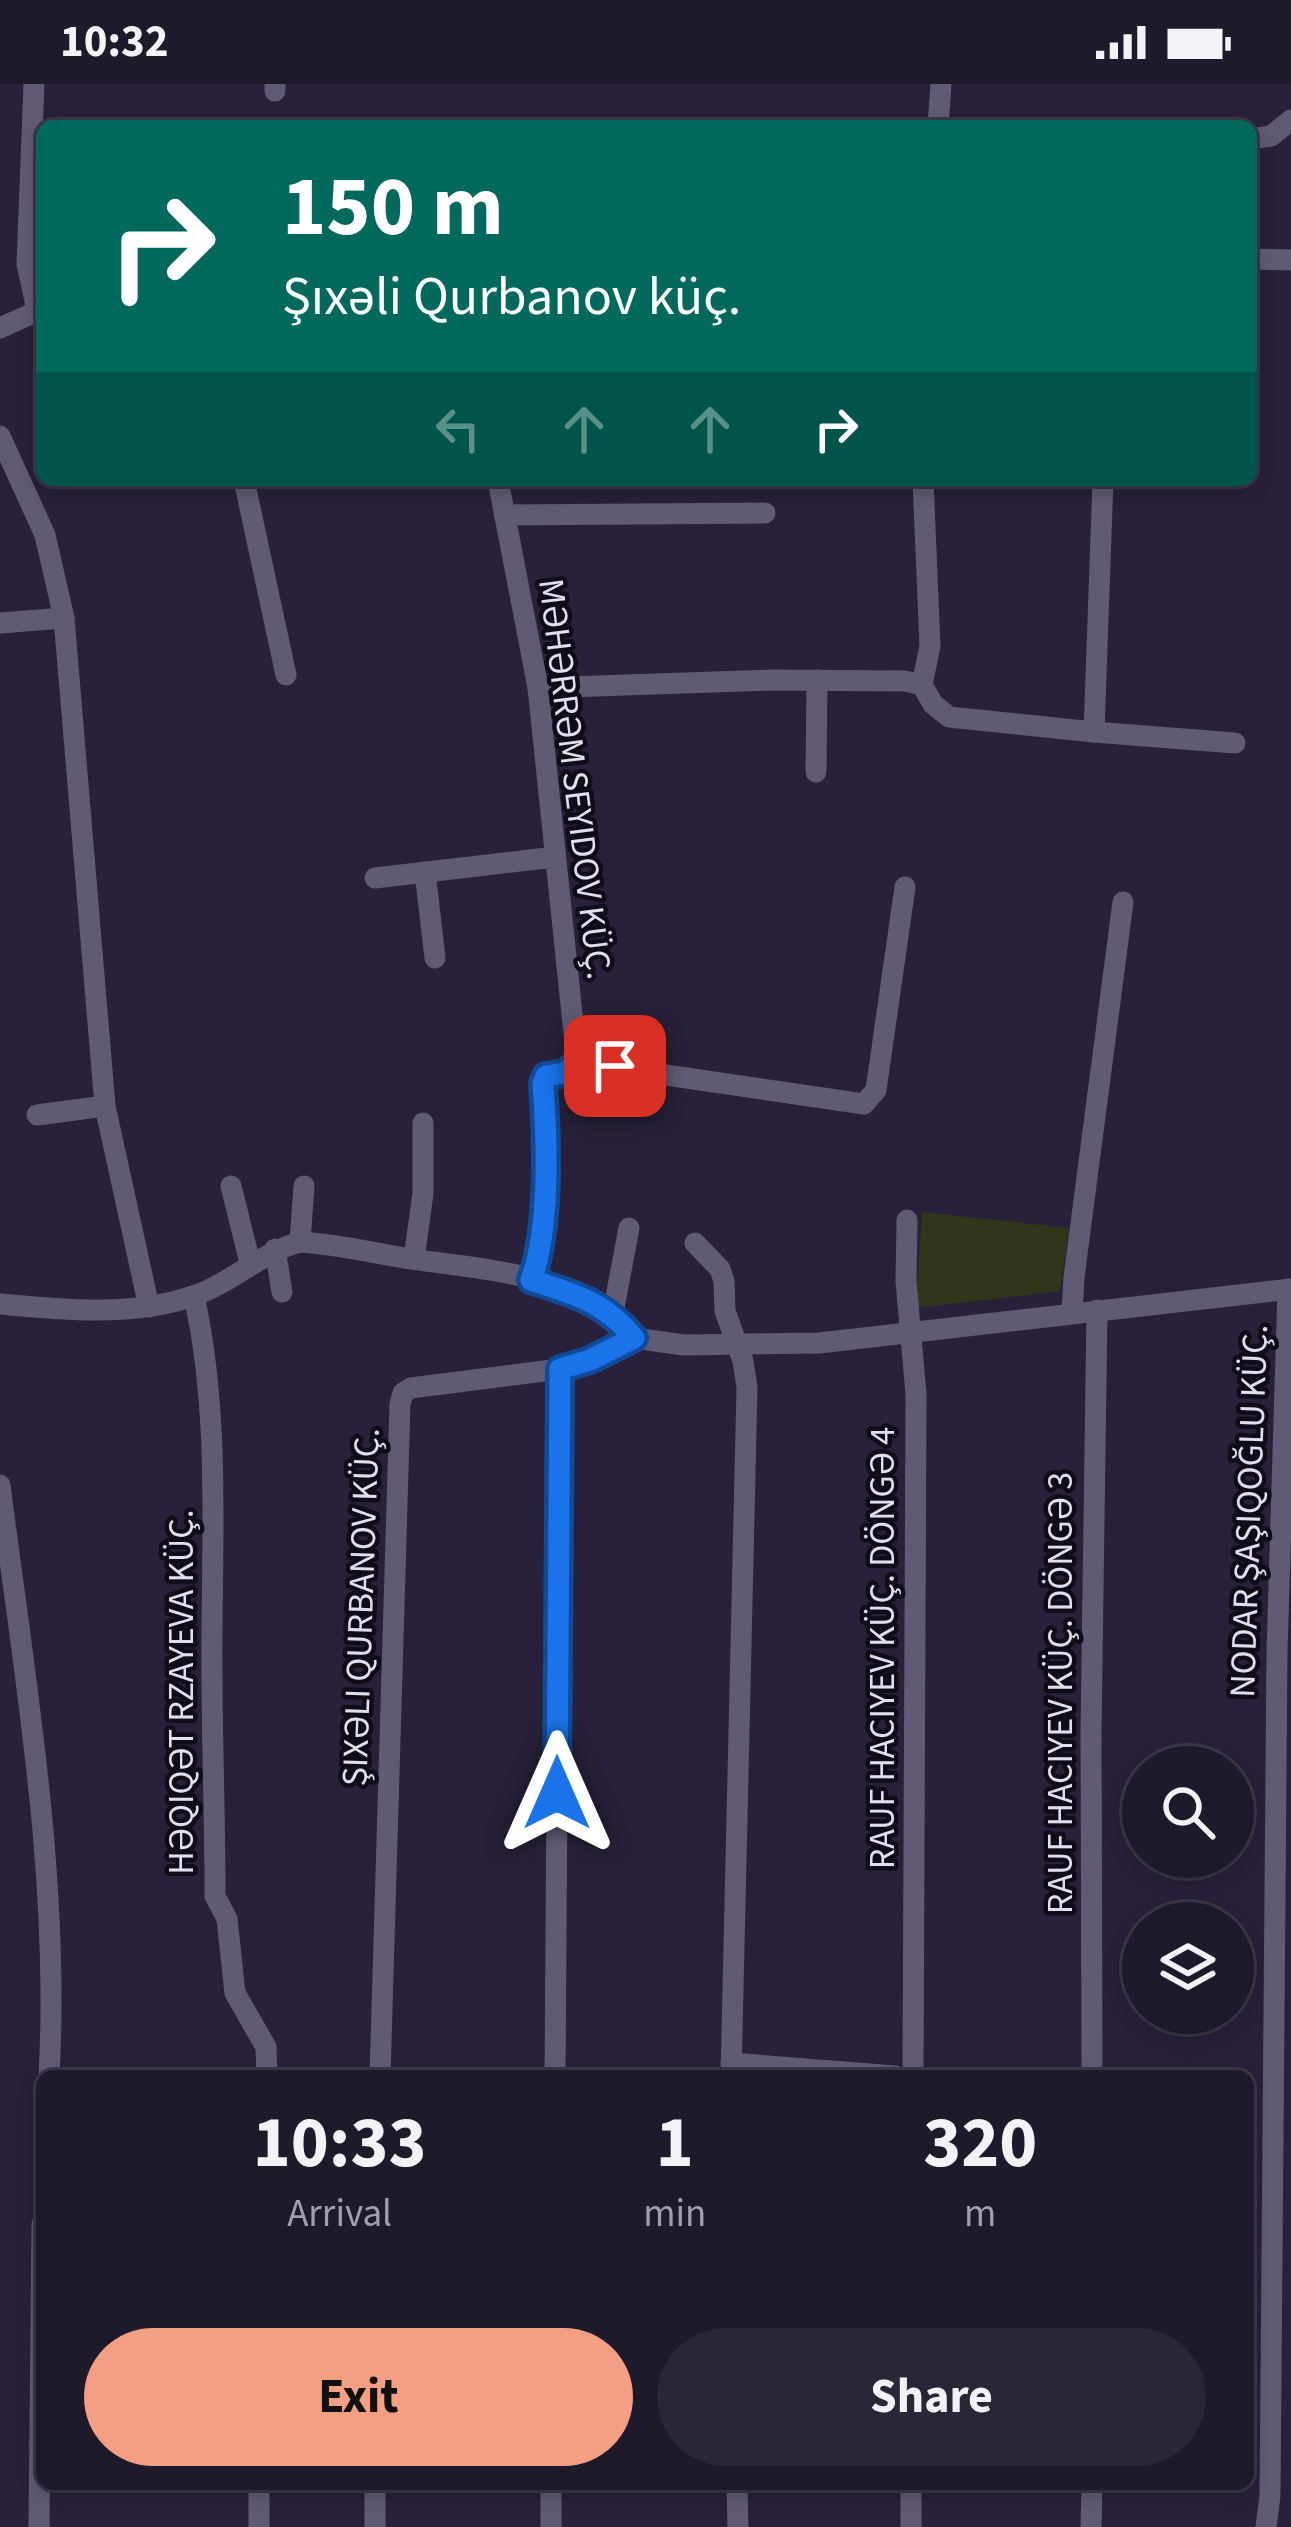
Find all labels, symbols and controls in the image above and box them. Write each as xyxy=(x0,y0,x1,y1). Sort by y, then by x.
text: 10:32 xyxy=(60,10,169,74)
text: 150 m xyxy=(282,148,504,268)
icon: right xyxy=(84,168,240,324)
text: Şıxəli Qurbanov küç. xyxy=(282,259,741,336)
icon: left xyxy=(425,396,491,462)
icon: ahead xyxy=(551,396,617,462)
icon: ahead xyxy=(677,396,743,462)
icon: right xyxy=(803,396,869,462)
street label: MƏHƏRRƏM SEYIDOV KÜÇ. xyxy=(525,576,625,982)
pin xyxy=(564,1015,666,1117)
icon: arrive xyxy=(582,1033,648,1099)
street label: NODAR ŞAŞIQOĞLU KÜÇ. xyxy=(1217,1323,1281,1699)
street label: ŞIXƏLI QURBANOV KÜÇ. xyxy=(329,1427,393,1787)
street label: RAUF HACIYEV KÜÇ. DÖNGƏ 4 xyxy=(857,1427,908,1869)
street label: RAUF HACIYEV KÜÇ. DÖNGƏ 3 xyxy=(1035,1472,1086,1914)
street label: HƏQIQƏT RZAYEVA KÜÇ. xyxy=(156,1509,207,1875)
position arrow xyxy=(494,1730,620,1856)
map controls xyxy=(1122,1746,1254,2034)
button: search xyxy=(1122,1746,1254,1878)
button: layers xyxy=(1122,1902,1254,2034)
text: 10:33 xyxy=(253,2092,426,2195)
text: 1 xyxy=(656,2092,694,2195)
text: 320 xyxy=(923,2092,1037,2195)
text: Arrival xyxy=(287,2186,392,2242)
text: min xyxy=(643,2186,706,2242)
text: m xyxy=(964,2186,996,2242)
button: Exit xyxy=(84,2328,633,2466)
button: Share xyxy=(657,2328,1206,2466)

